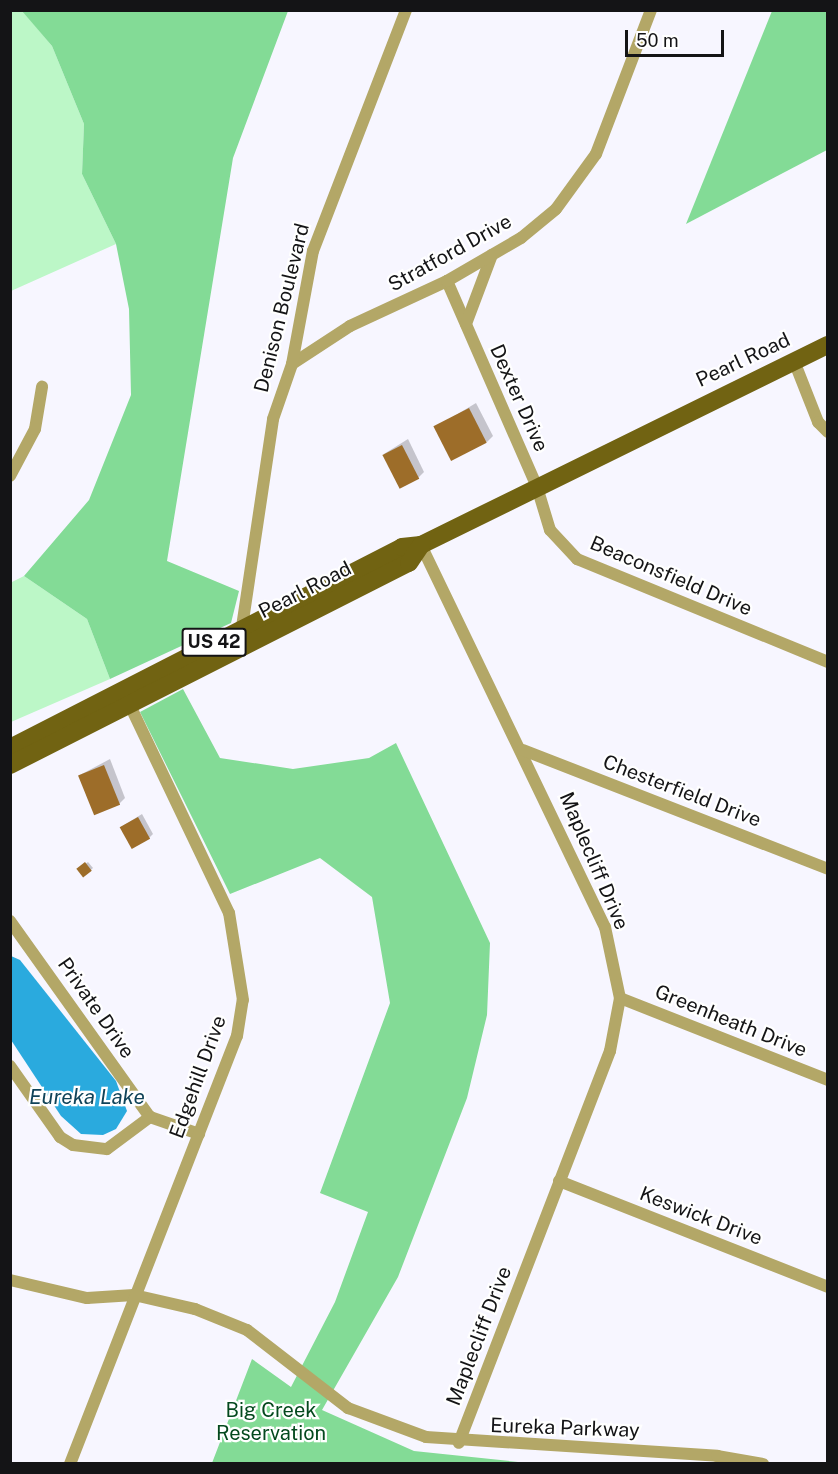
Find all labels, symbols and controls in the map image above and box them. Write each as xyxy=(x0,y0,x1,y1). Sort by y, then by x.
scale bar xyxy=(628,18,727,56)
text: 50 m xyxy=(636,30,679,51)
street label: Stratford Drive xyxy=(384,209,516,297)
street label: Denison Boulevard xyxy=(249,221,315,395)
street label: Pearl Road xyxy=(692,328,794,392)
street label: Dexter Drive xyxy=(485,341,553,455)
street label: Beaconsfield Drive xyxy=(586,531,756,621)
street label: Pearl Road xyxy=(255,556,355,624)
road number: US 42 xyxy=(181,627,247,657)
street label: Chesterfield Drive xyxy=(600,750,764,832)
street label: Maplecliff Drive xyxy=(554,789,634,933)
street label: Private Drive xyxy=(52,953,140,1063)
street label: Greenheath Drive xyxy=(651,980,811,1062)
street label: Edgehill Drive xyxy=(165,1012,231,1142)
water label: Eureka Lake xyxy=(29,1084,145,1110)
street label: Keswick Drive xyxy=(636,1182,766,1250)
street label: Maplecliff Drive xyxy=(441,1263,517,1409)
park label: Big Creek Reservation xyxy=(216,1399,326,1446)
street label: Eureka Parkway xyxy=(490,1413,640,1443)

